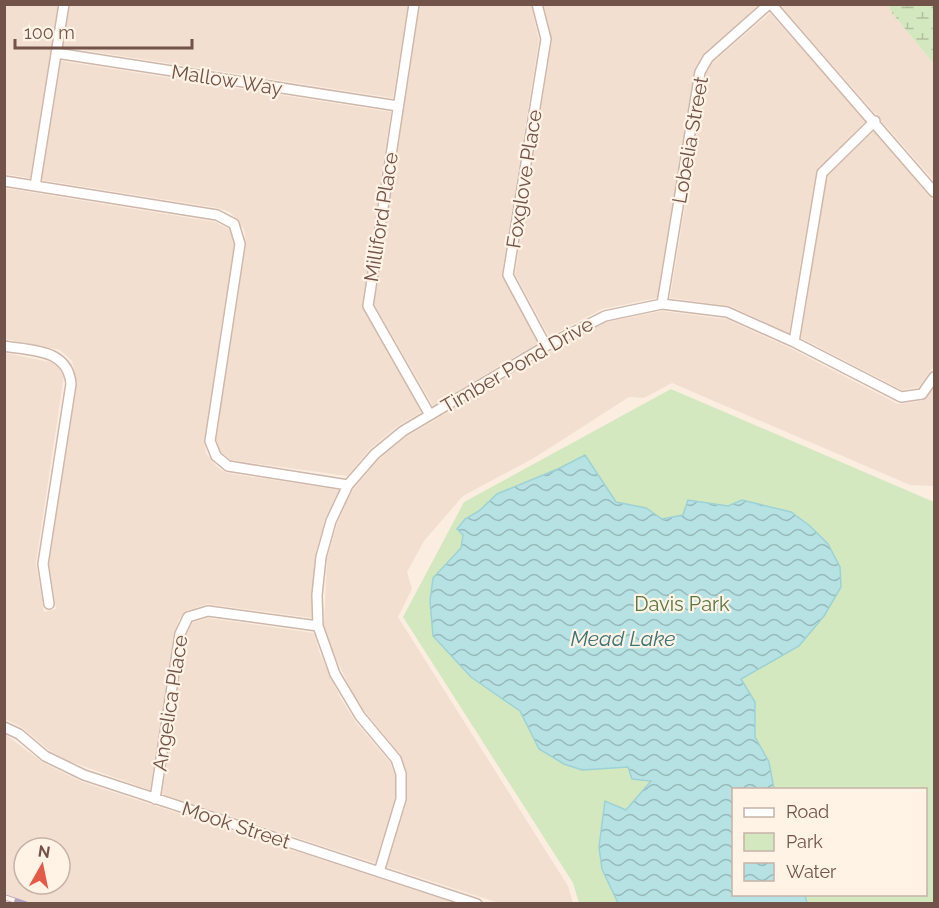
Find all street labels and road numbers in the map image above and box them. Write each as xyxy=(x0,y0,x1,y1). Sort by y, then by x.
street label: Mallow Way xyxy=(170,59,284,101)
street label: Lobelia Street xyxy=(667,74,713,205)
street label: Foxglove Place xyxy=(501,108,547,250)
street label: Milliford Place xyxy=(359,150,403,284)
street label: Timber Pond Drive xyxy=(437,312,598,418)
street label: Angelica Place xyxy=(147,633,193,773)
street label: Mook Street xyxy=(179,796,293,854)

